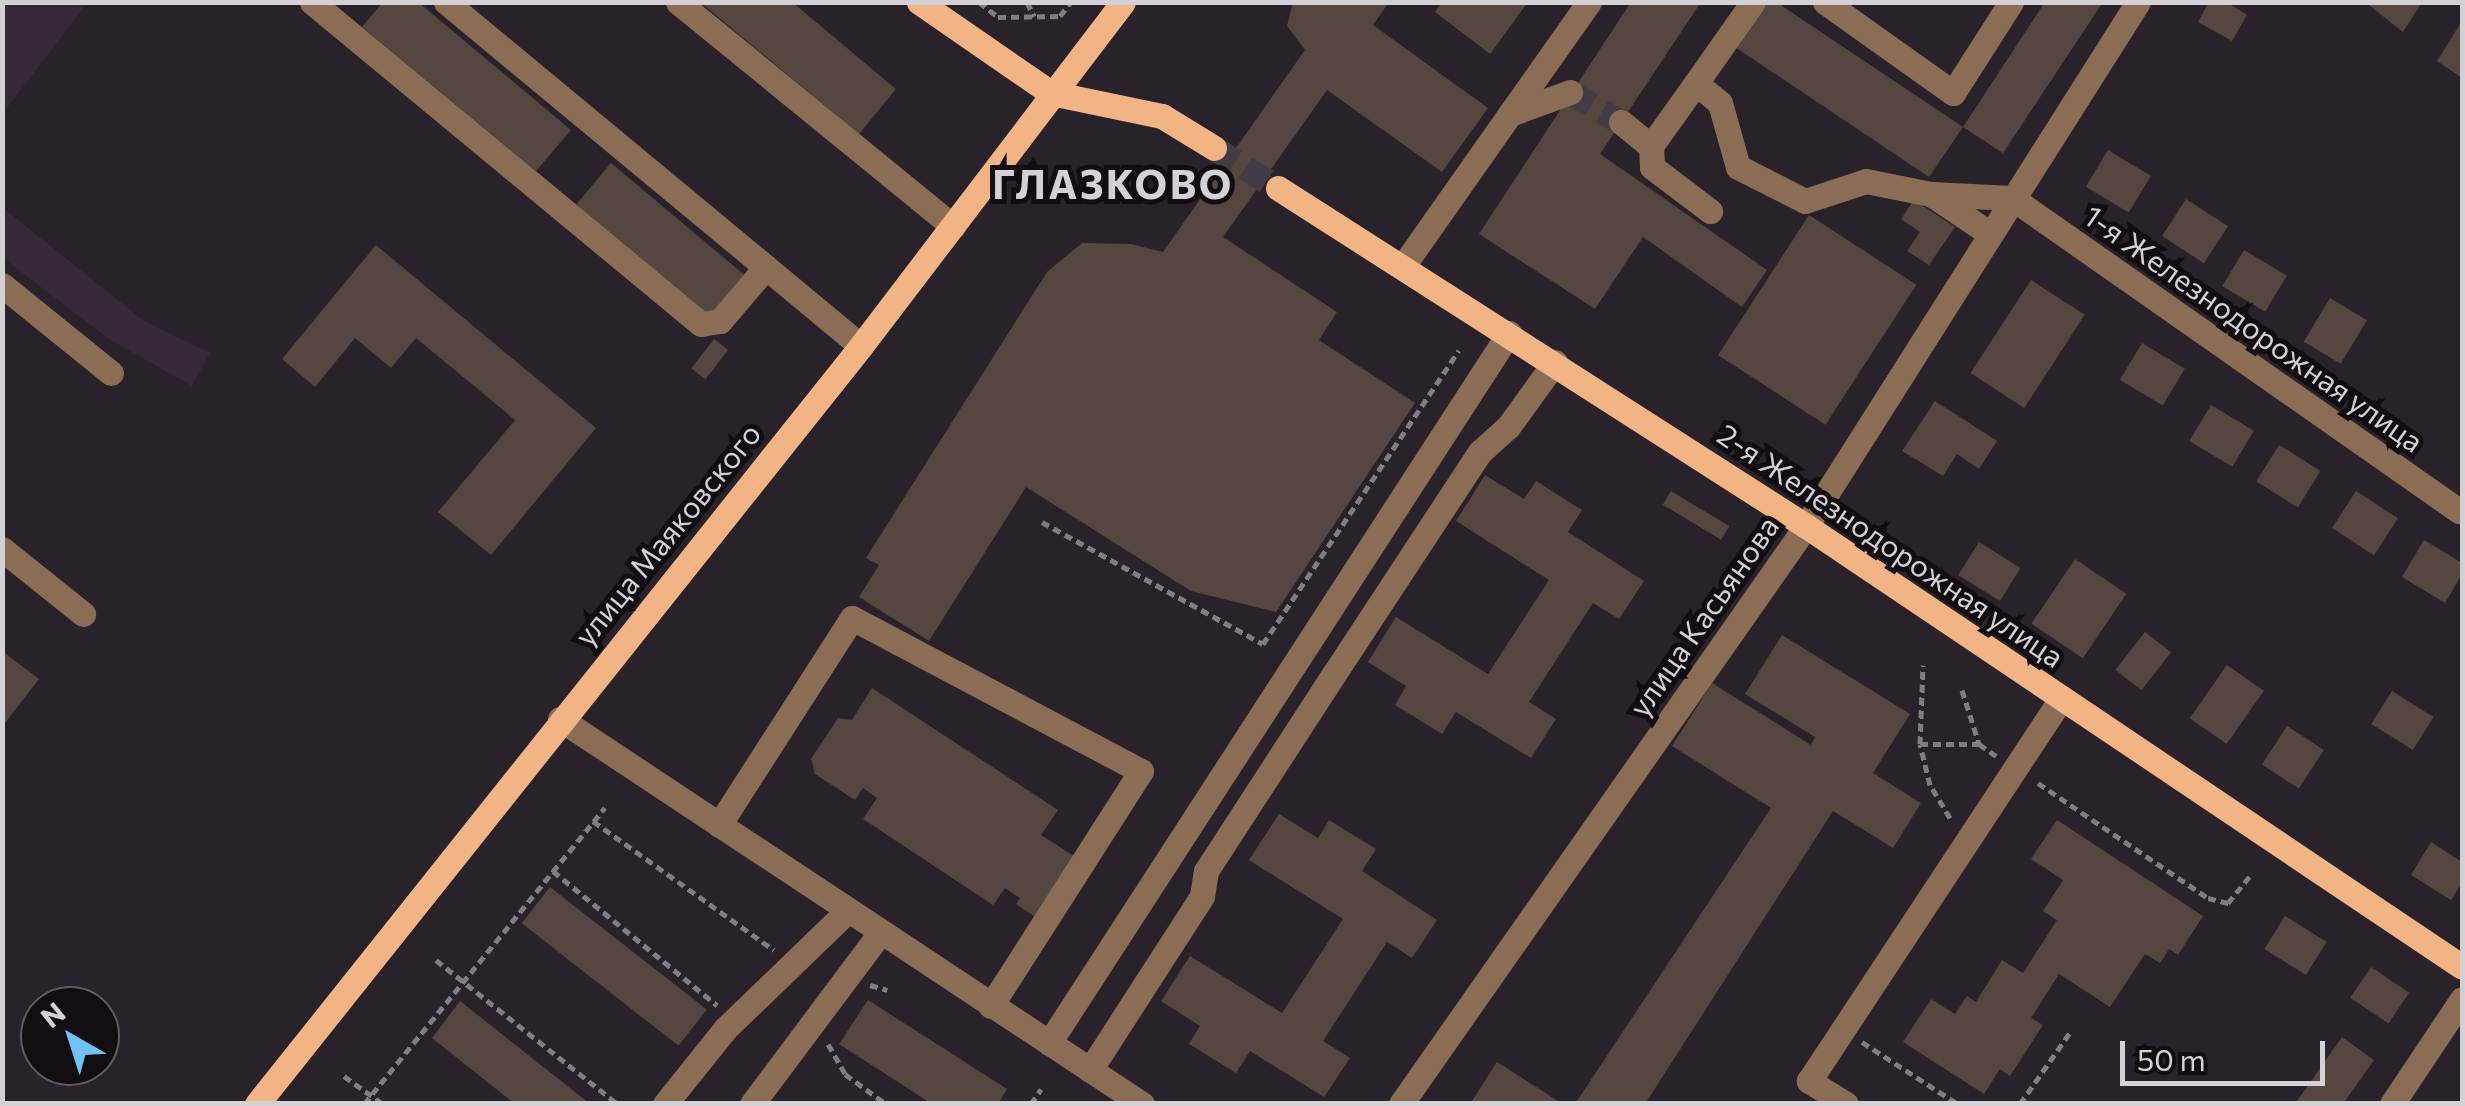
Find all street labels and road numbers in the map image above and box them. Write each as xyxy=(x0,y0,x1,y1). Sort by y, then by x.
street label: 1-я Железнодорожная улица xyxy=(2078,197,2430,459)
street label: улица Маяковского xyxy=(566,416,768,652)
street label: 2-я Железнодорожная улица xyxy=(1711,416,2071,674)
street label: улица Касьянова xyxy=(1621,509,1785,723)

